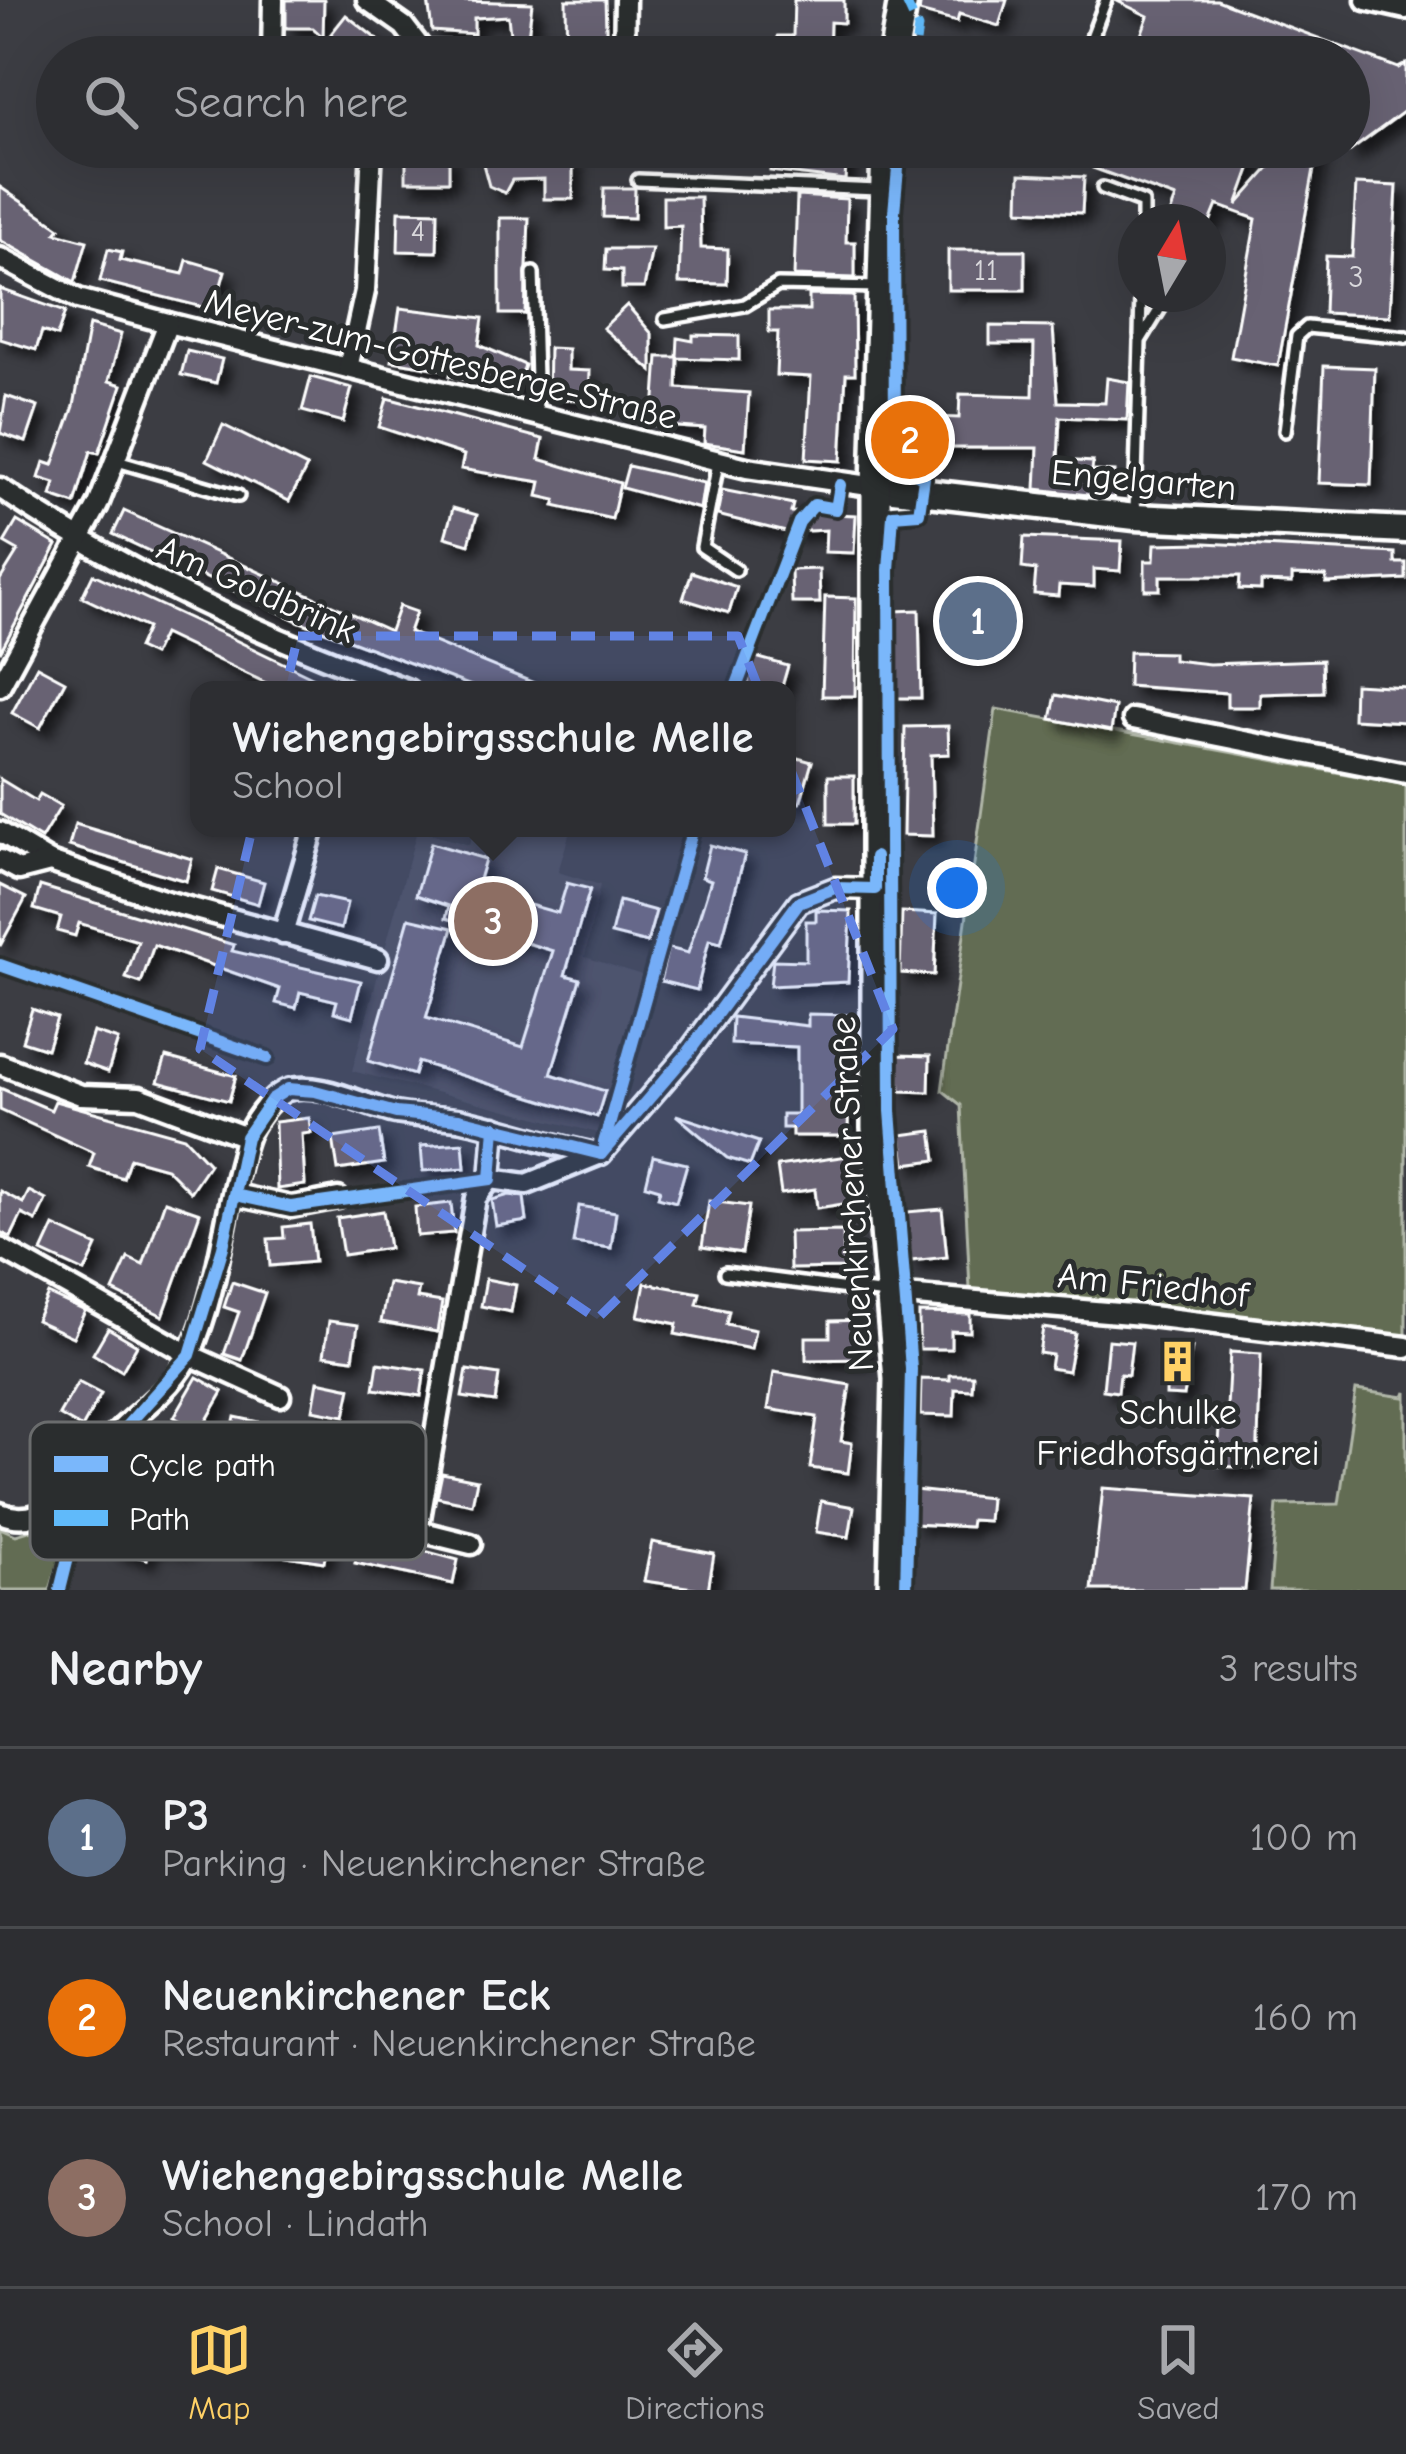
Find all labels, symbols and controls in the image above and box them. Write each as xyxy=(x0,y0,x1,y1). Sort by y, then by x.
search box xyxy=(36,36,1370,168)
icon: search xyxy=(78,69,144,135)
text: Search here xyxy=(174,76,408,128)
north arrow xyxy=(1118,204,1226,312)
house number: 4 xyxy=(411,214,425,249)
house number: 11 xyxy=(974,253,998,288)
house number: 3 xyxy=(1348,260,1364,295)
street label: Meyer-zum-Gottesberge-Straße xyxy=(200,281,681,438)
pin: 2 xyxy=(871,395,949,485)
street label: Engelgarten xyxy=(1050,452,1238,509)
street label: Am Goldbrink xyxy=(151,527,363,652)
pin: 1 xyxy=(939,576,1017,666)
popup xyxy=(190,681,796,837)
text: Wiehengebirgsschule Melle xyxy=(232,711,754,763)
text: School xyxy=(232,763,343,808)
your location xyxy=(927,858,987,918)
pin: 3 xyxy=(454,876,532,966)
street label: Neuenkirchener Straße xyxy=(823,1016,882,1372)
street label: Am Friedhof xyxy=(1056,1255,1252,1316)
building icon: Schulke Friedhofsgärtnerei xyxy=(1155,1338,1201,1384)
place label: Schulke Friedhofsgärtnerei xyxy=(1036,1392,1320,1474)
legend xyxy=(30,1422,426,1560)
text: Cycle path xyxy=(129,1446,276,1484)
text: Path xyxy=(129,1500,190,1538)
text: Nearby xyxy=(48,1639,202,1698)
text: 3 results xyxy=(1219,1646,1358,1691)
text: P3 xyxy=(162,1789,209,1841)
text: 1 xyxy=(79,1815,95,1860)
text: 100 m xyxy=(1250,1815,1358,1860)
text: Parking · Neuenkirchener Straße xyxy=(162,1841,705,1886)
text: Neuenkirchener Eck xyxy=(162,1969,550,2021)
text: 2 xyxy=(77,1995,97,2040)
text: 160 m xyxy=(1252,1995,1358,2040)
text: Restaurant · Neuenkirchener Straße xyxy=(162,2021,756,2066)
text: Wiehengebirgsschule Melle xyxy=(162,2149,683,2201)
text: 3 xyxy=(77,2175,97,2220)
text: 170 m xyxy=(1255,2175,1358,2220)
text: School · Lindath xyxy=(162,2201,429,2246)
tab: Map xyxy=(186,2317,252,2427)
tab: Directions xyxy=(625,2317,765,2427)
tab: Saved xyxy=(1137,2317,1220,2427)

